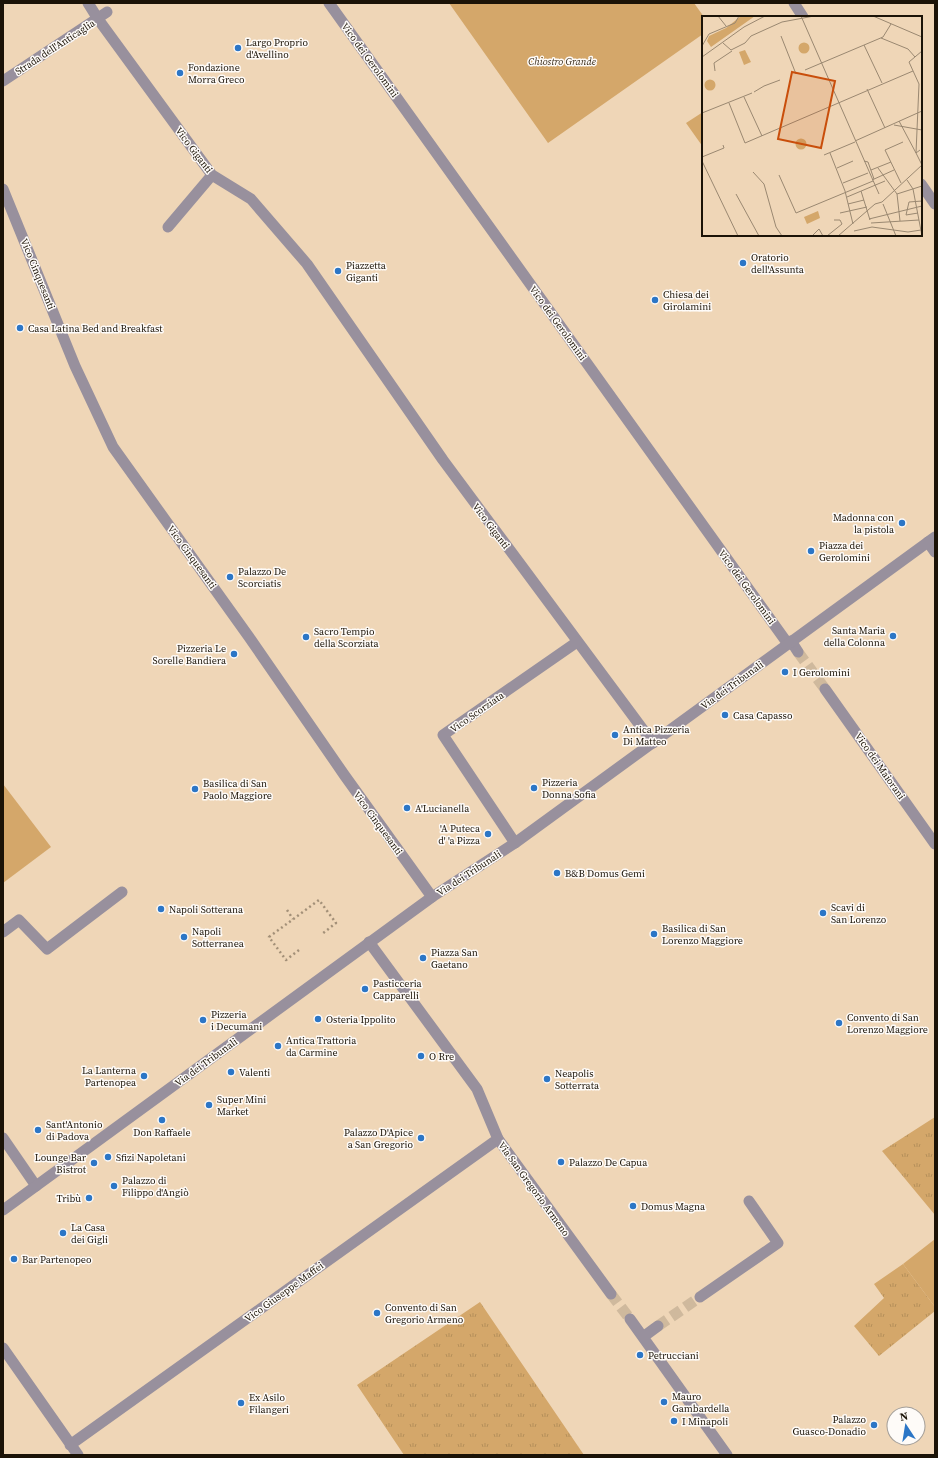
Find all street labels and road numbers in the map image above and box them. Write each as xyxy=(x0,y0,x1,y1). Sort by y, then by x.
street label: Strada dell'Anticaglia xyxy=(13,16,98,78)
street label: Vico dei Gerolomini xyxy=(339,20,401,100)
street label: Vico Giganti xyxy=(173,124,216,176)
street label: Vico Cinquesanti xyxy=(18,237,58,311)
street label: Vico dei Gerolomini xyxy=(527,283,589,363)
street label: Vico Giganti xyxy=(470,500,513,552)
street label: Vico Cinquesanti xyxy=(165,523,219,591)
street label: Vico dei Gerolomini xyxy=(716,547,778,627)
street label: Via dei Tribunali xyxy=(698,658,766,712)
street label: Vico Scorziata xyxy=(448,688,507,735)
street label: Vico dei Maiorani xyxy=(852,730,908,802)
street label: Vico Cinquesanti xyxy=(351,789,405,857)
street label: Via dei Tribunali xyxy=(434,847,504,899)
street label: Via dei Tribunali xyxy=(172,1035,240,1089)
street label: Via San Gregorio Armeno xyxy=(495,1139,573,1239)
street label: Vico Giuseppe Maffei xyxy=(242,1259,326,1325)

